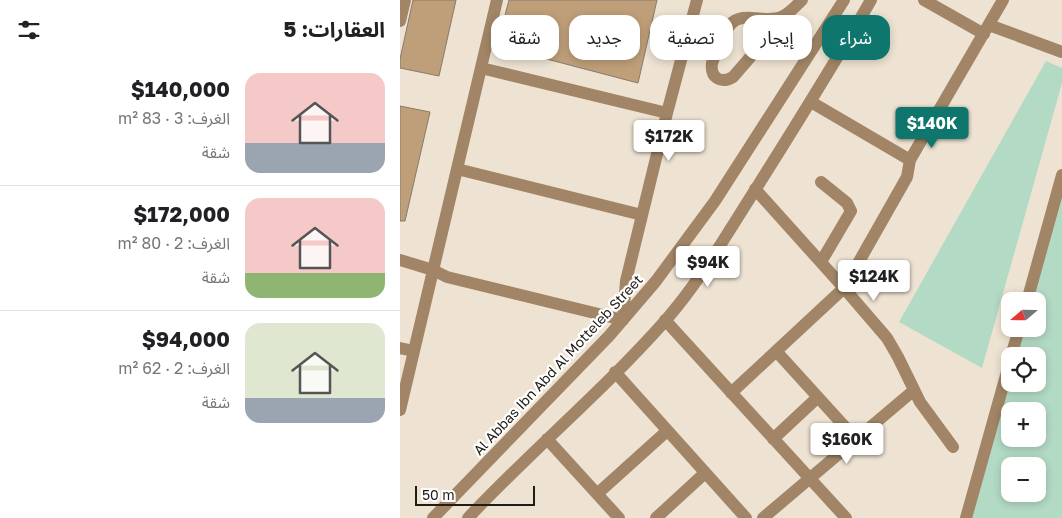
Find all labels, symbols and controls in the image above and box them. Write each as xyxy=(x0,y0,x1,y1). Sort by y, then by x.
chip: شقة xyxy=(491,15,559,60)
chip: جديد xyxy=(569,15,640,60)
chip: تصفية xyxy=(650,15,733,60)
chip: إيجار xyxy=(743,15,812,60)
chip: شراء xyxy=(822,15,890,60)
icon: filters xyxy=(15,16,43,44)
text: العقارات: 5 xyxy=(284,16,385,42)
text: $140,000 xyxy=(131,76,230,102)
icon: home xyxy=(285,93,345,153)
pin: $140K xyxy=(897,106,967,149)
text: الغرف: 3 · 83 m² xyxy=(118,108,230,128)
text: $140K xyxy=(907,113,957,133)
pin: $172K xyxy=(634,120,704,162)
text: $172K xyxy=(644,126,694,146)
text: شقة xyxy=(202,142,230,162)
text: $172,000 xyxy=(133,201,230,227)
icon: home xyxy=(285,218,345,278)
text: الغرف: 2 · 80 m² xyxy=(118,233,230,253)
pin: $94K xyxy=(678,246,738,288)
text: $94K xyxy=(687,252,729,272)
pin: $124K xyxy=(839,260,909,302)
text: $124K xyxy=(849,266,899,286)
text: شقة xyxy=(202,267,230,287)
street label: Al Abbas Ibn Abd Al Motteleb Street xyxy=(469,271,646,458)
north arrow xyxy=(1001,292,1046,338)
map controls xyxy=(1001,292,1046,502)
text: $94,000 xyxy=(142,326,230,352)
icon: home xyxy=(285,343,345,403)
button: locate xyxy=(1001,347,1046,392)
text: الغرف: 2 · 62 m² xyxy=(118,358,230,378)
text: شقة xyxy=(202,392,230,412)
button: + xyxy=(1001,402,1046,447)
pin: $160K xyxy=(812,422,882,465)
text: $160K xyxy=(821,429,873,449)
button: − xyxy=(1001,457,1046,502)
scale bar xyxy=(415,483,535,506)
text: 50 m xyxy=(422,486,455,503)

